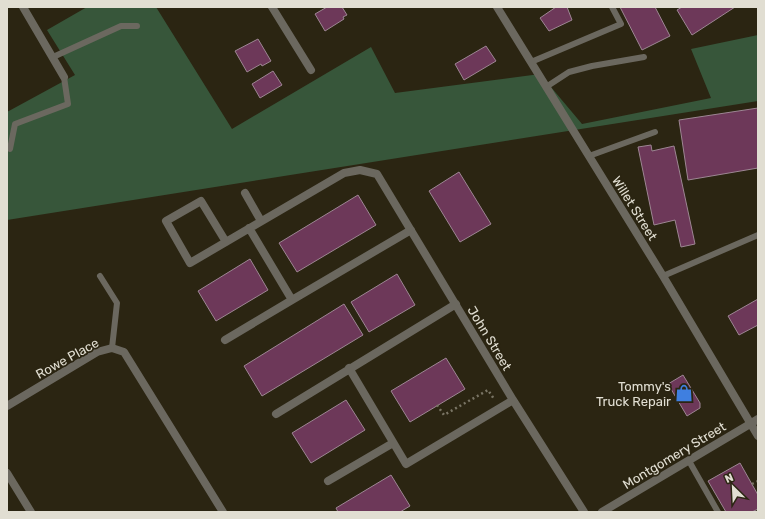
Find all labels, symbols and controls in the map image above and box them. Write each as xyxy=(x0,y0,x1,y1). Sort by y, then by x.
street label: Willet Street xyxy=(609,173,660,243)
street label: John Street xyxy=(465,303,515,373)
street label: Rowe Place xyxy=(33,335,101,382)
place label: Tommy's Truck Repair xyxy=(596,379,671,409)
shop icon: Tommy's Truck Repair xyxy=(674,383,694,403)
street label: Montgomery Street xyxy=(620,419,729,493)
north arrow xyxy=(713,467,753,507)
text: N xyxy=(723,471,735,486)

